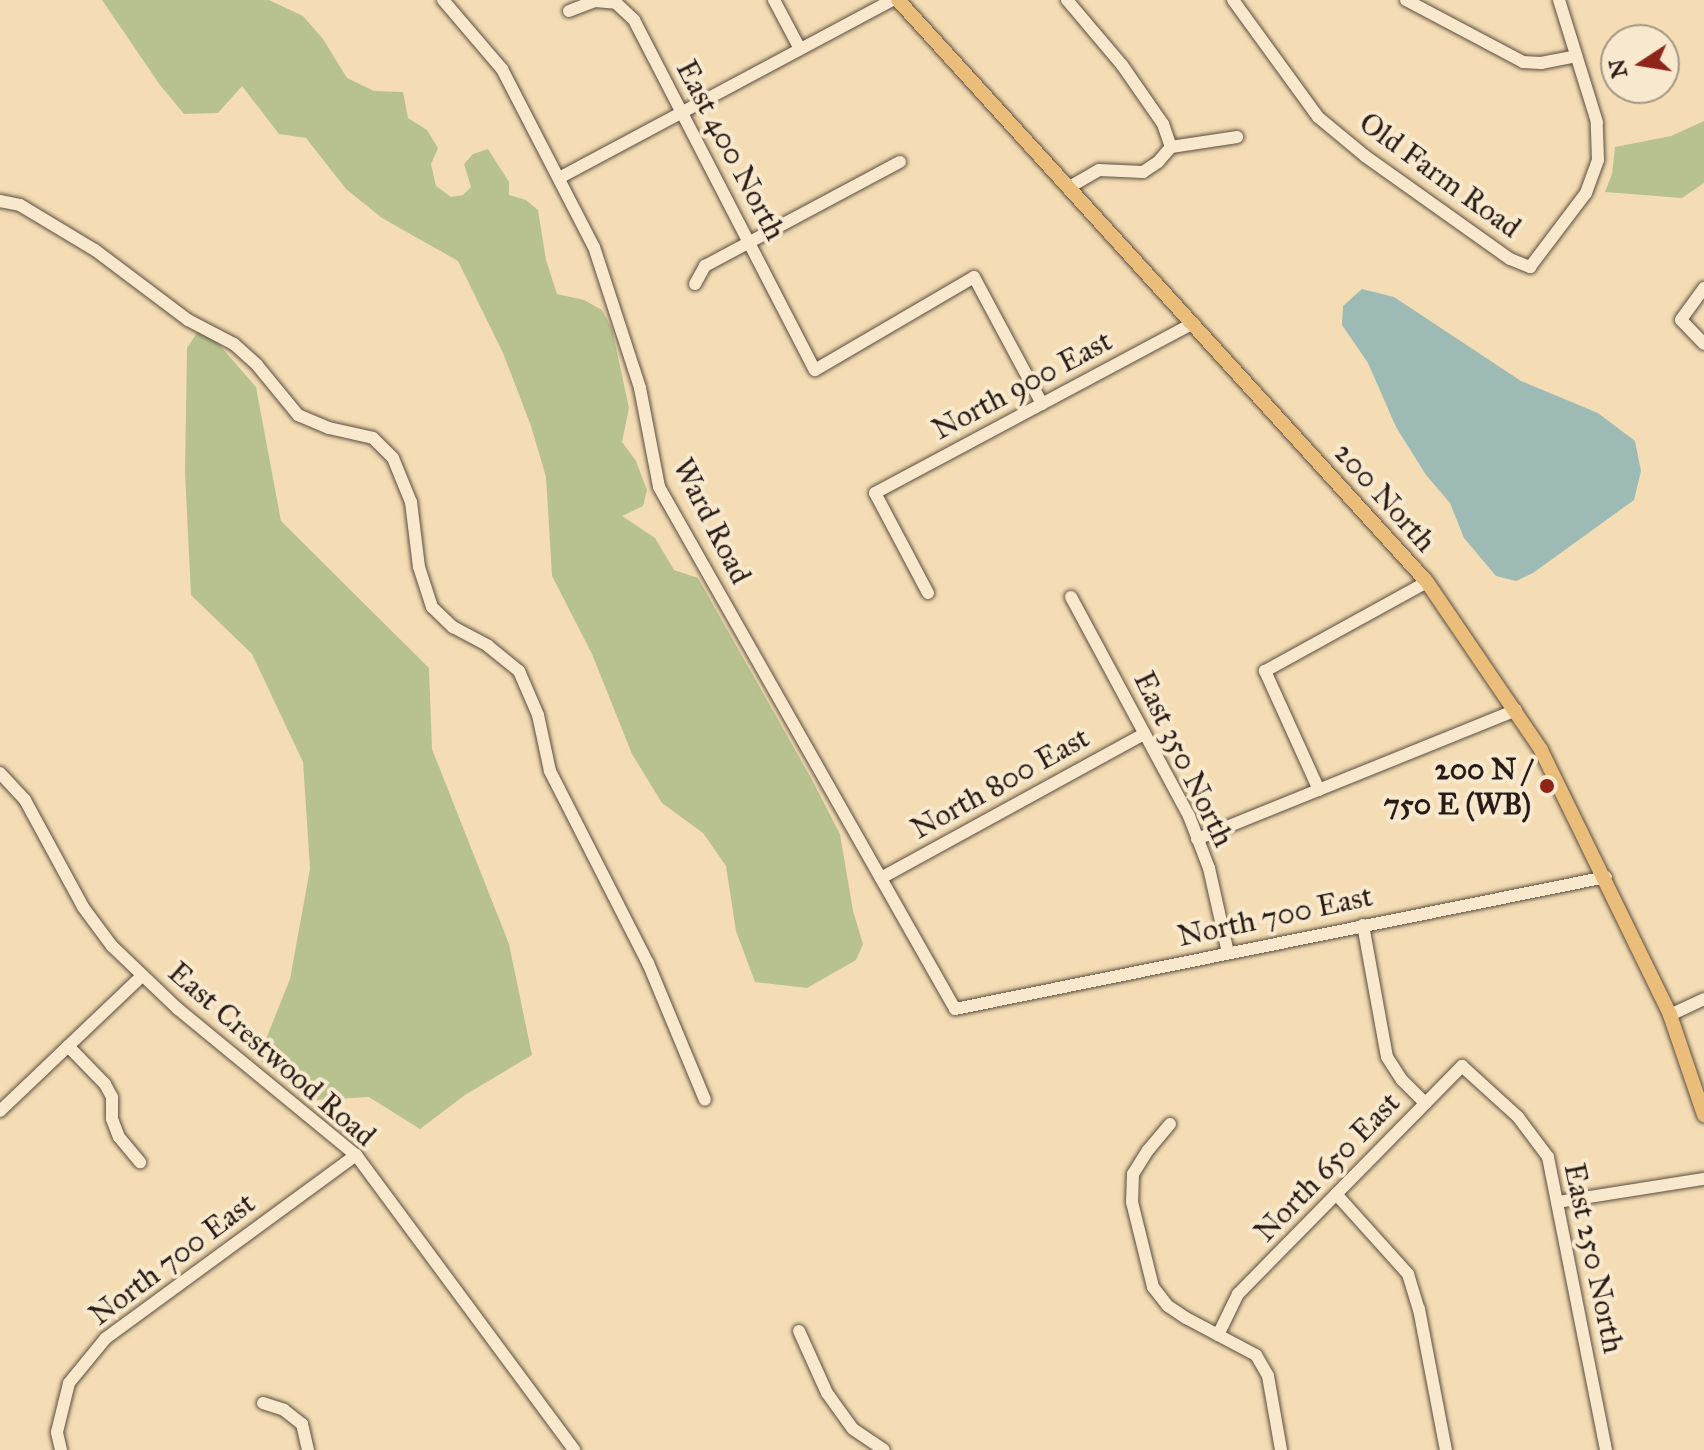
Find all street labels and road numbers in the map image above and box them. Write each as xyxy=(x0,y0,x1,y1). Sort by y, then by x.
street label: East 400 North xyxy=(668,54,794,246)
street label: Old Farm Road xyxy=(1352,104,1528,246)
street label: North 900 East xyxy=(926,323,1118,447)
street label: 200 North xyxy=(1326,435,1444,559)
street label: Ward Road xyxy=(665,452,759,590)
street label: East 350 North xyxy=(1126,665,1242,853)
street label: North 800 East xyxy=(905,719,1095,847)
street label: North 700 East xyxy=(1174,878,1376,954)
street label: East Crestwood Road xyxy=(161,954,383,1154)
street label: North 650 East xyxy=(1247,1085,1407,1249)
street label: East 250 North xyxy=(1556,1160,1632,1356)
street label: North 700 East xyxy=(82,1185,262,1333)

